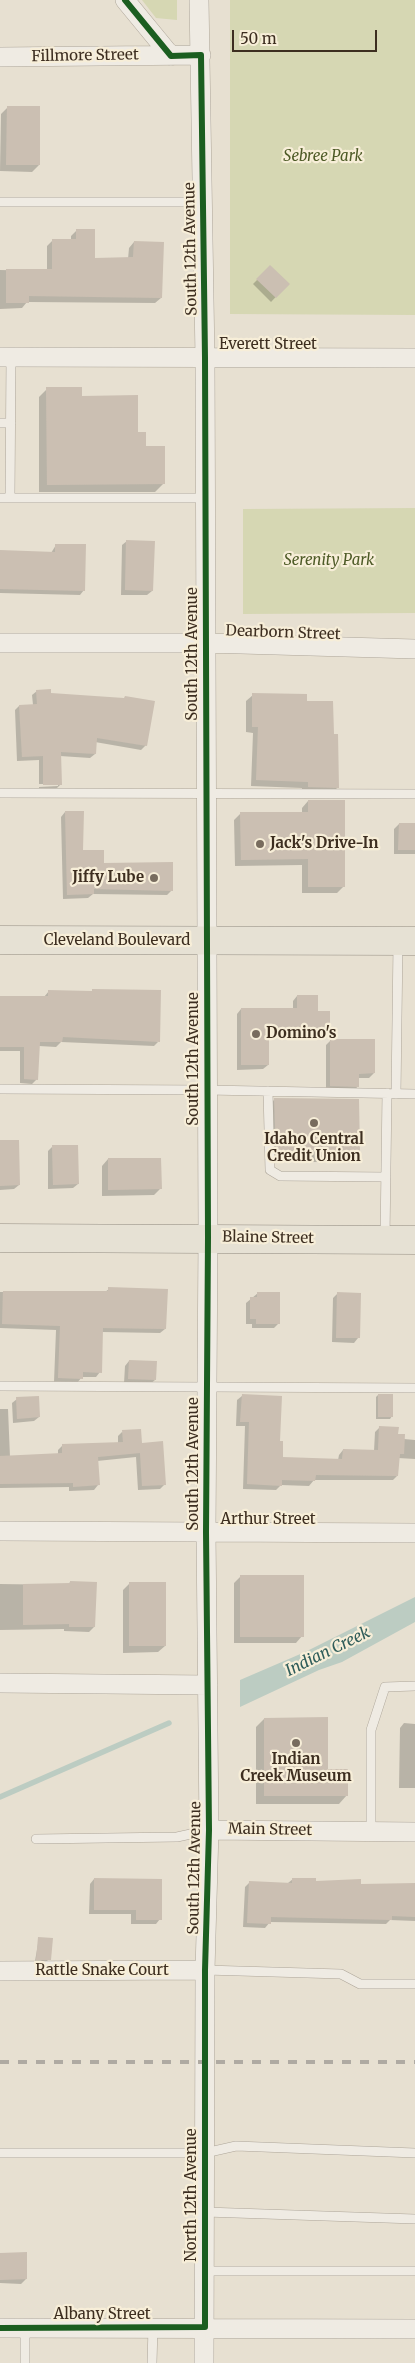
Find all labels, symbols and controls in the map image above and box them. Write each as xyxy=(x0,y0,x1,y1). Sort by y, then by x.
scale bar xyxy=(235,20,380,52)
text: 50 m xyxy=(240,29,277,48)
street label: Fillmore Street xyxy=(31,46,139,66)
park label: Sebree Park xyxy=(283,148,363,166)
street label: South 12th Avenue xyxy=(181,182,201,316)
street label: Everett Street xyxy=(219,336,317,354)
park label: Serenity Park xyxy=(284,552,374,570)
street label: South 12th Avenue xyxy=(184,587,202,721)
street label: Dearborn Street xyxy=(225,622,341,644)
place label: Jack's Drive-In xyxy=(270,835,378,853)
marker: Jack's Drive-In xyxy=(254,838,266,850)
place label: Jiffy Lube xyxy=(72,869,144,887)
marker: Jiffy Lube xyxy=(148,872,160,884)
street label: Cleveland Boulevard xyxy=(44,932,190,950)
street label: South 12th Avenue xyxy=(185,992,203,1126)
place label: Domino's xyxy=(266,1025,337,1043)
marker: Domino's xyxy=(250,1028,262,1040)
marker: Idaho Central Credit Union xyxy=(308,1117,320,1129)
place label: Idaho Central Credit Union xyxy=(264,1131,364,1166)
street label: Blaine Street xyxy=(222,1228,314,1248)
street label: South 12th Avenue xyxy=(185,1397,203,1531)
street label: Arthur Street xyxy=(220,1511,316,1529)
water label: Indian Creek xyxy=(283,1623,373,1681)
marker: Indian Creek Museum xyxy=(290,1737,302,1749)
place label: Indian Creek Museum xyxy=(241,1751,351,1786)
street label: South 12th Avenue xyxy=(185,1801,205,1935)
street label: Main Street xyxy=(228,1820,312,1840)
street label: Rattle Snake Court xyxy=(35,1962,169,1980)
street label: North 12th Avenue xyxy=(183,2128,201,2262)
street label: Albany Street xyxy=(53,2306,151,2324)

